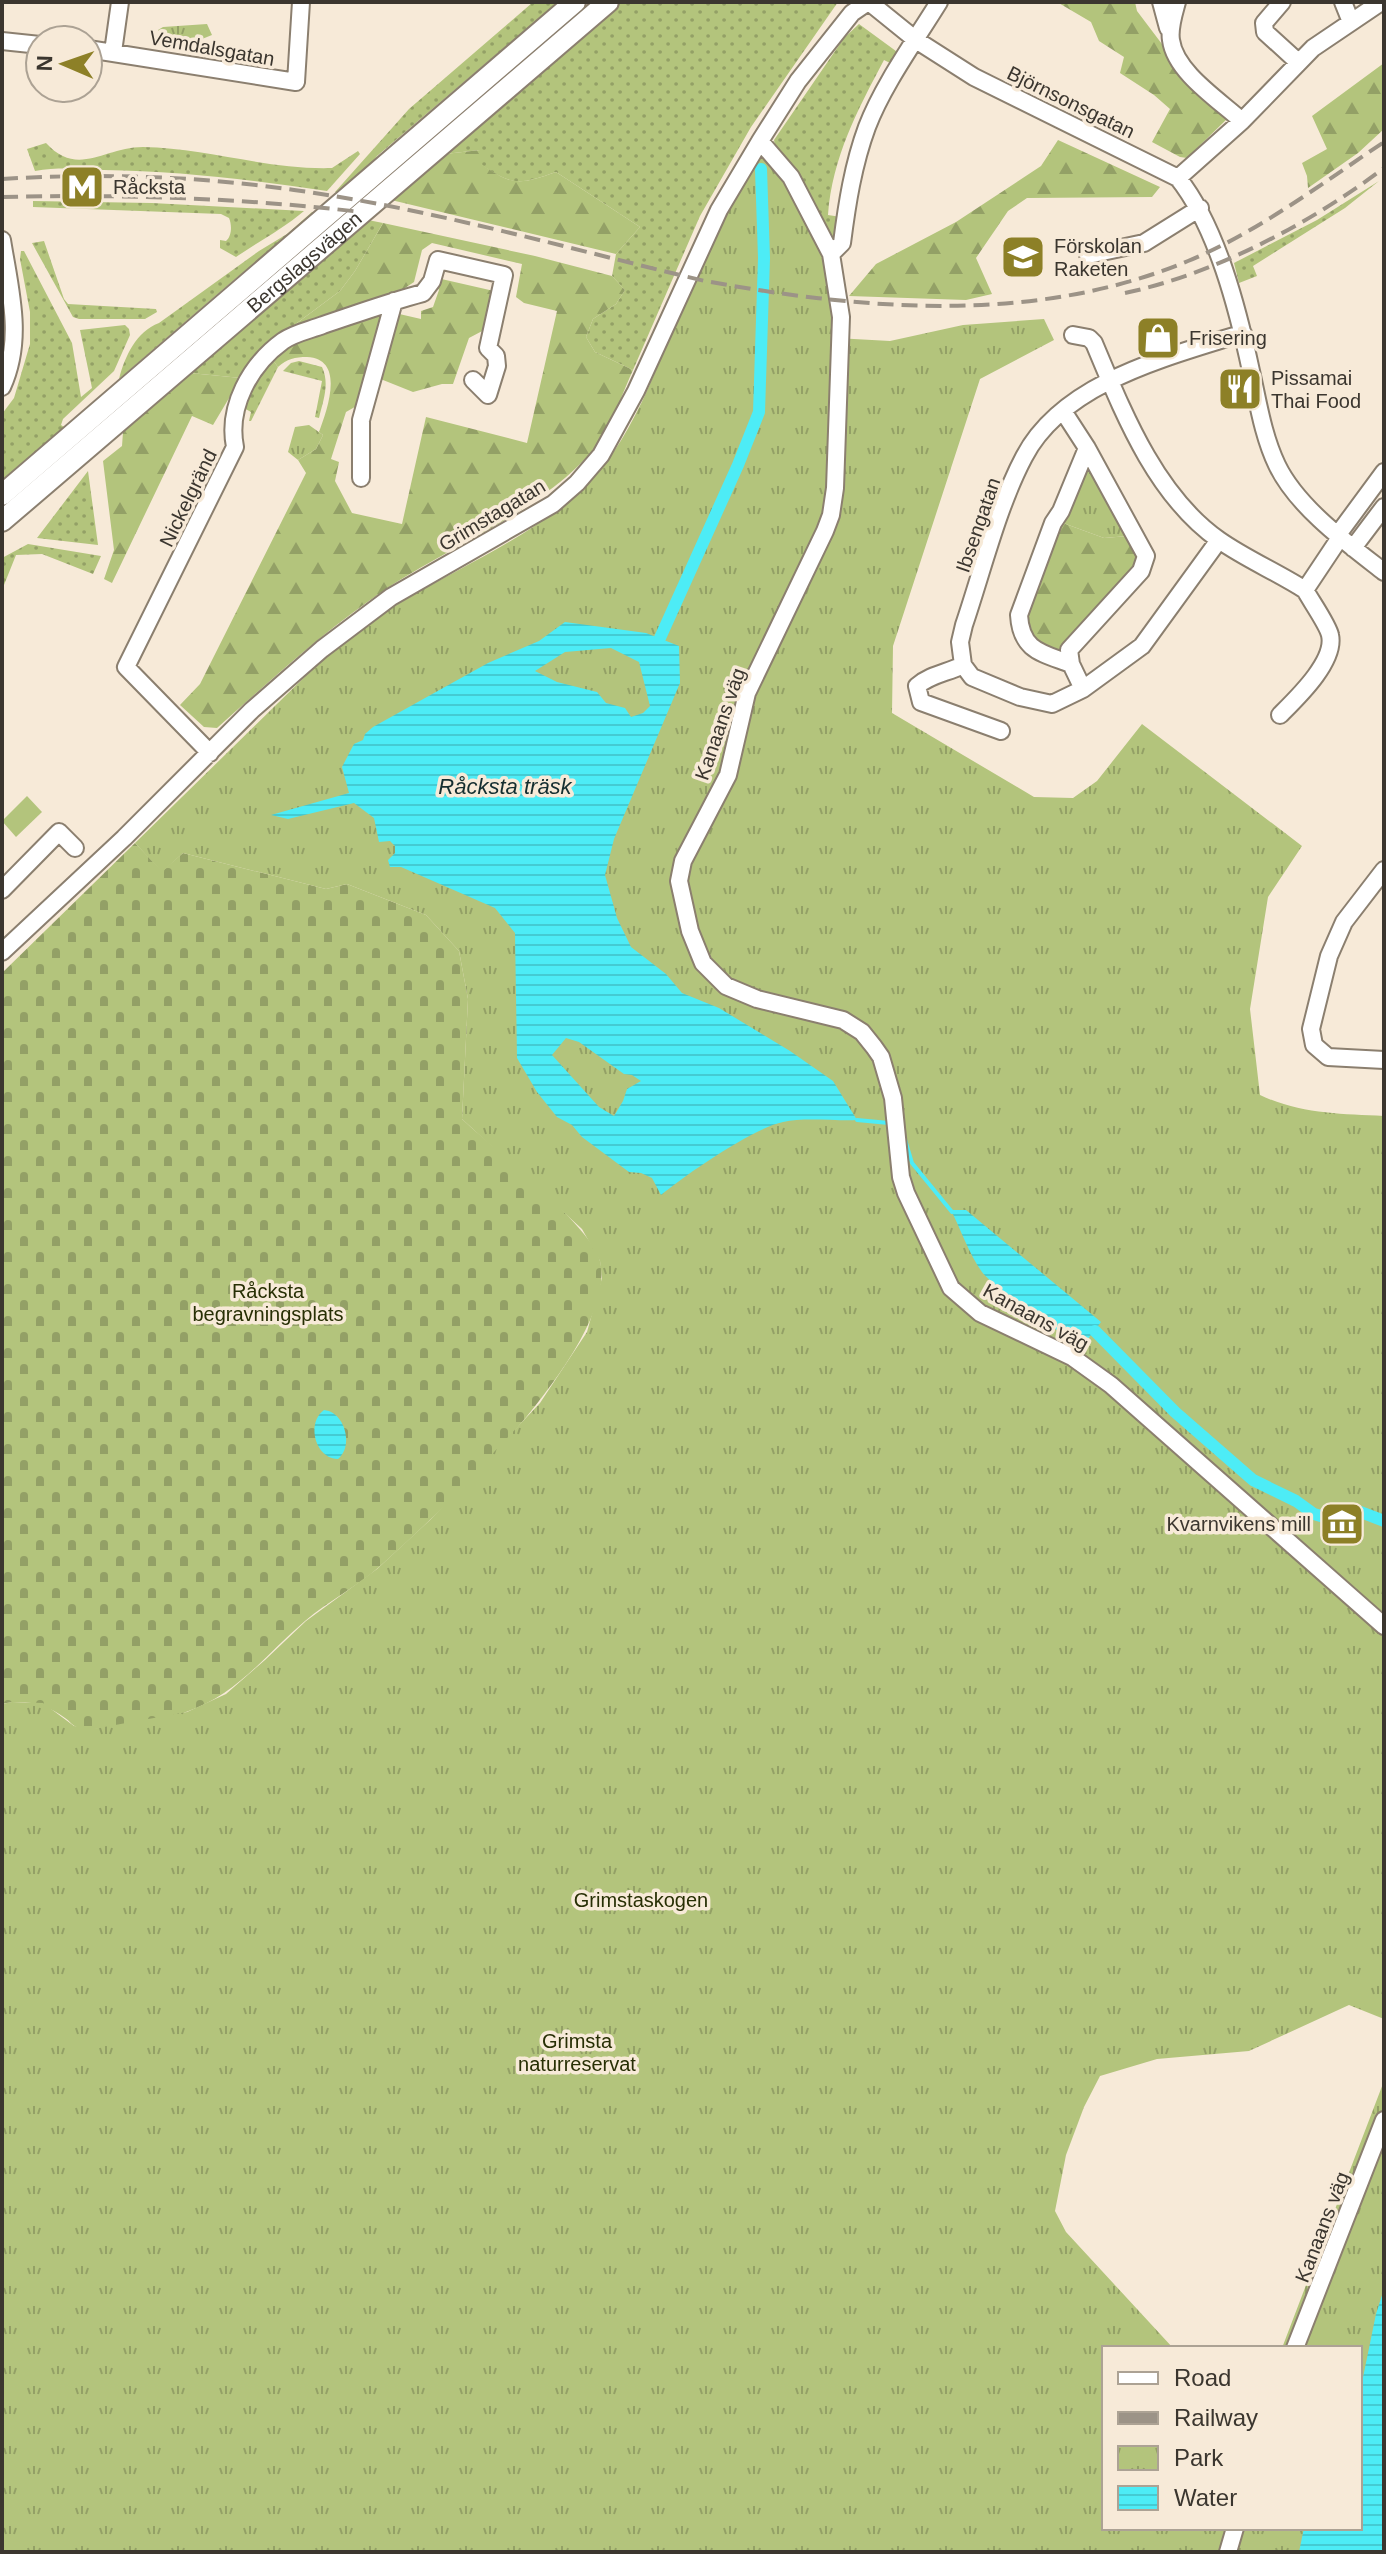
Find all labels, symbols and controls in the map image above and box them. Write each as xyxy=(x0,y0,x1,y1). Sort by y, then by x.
north arrow xyxy=(24,24,104,104)
street label: Vemdalsgatan xyxy=(148,26,276,70)
text: N xyxy=(32,55,57,72)
street label: Björnsonsgatan xyxy=(1004,62,1138,142)
metro station icon: Råcksta xyxy=(58,163,106,211)
place label: Råcksta xyxy=(113,176,186,198)
street label: Bergslagsvägen xyxy=(243,207,366,317)
school or university icon: Förskolan Raketen xyxy=(999,233,1047,281)
place label: Förskolan Raketen xyxy=(1054,235,1142,280)
shop icon: Frisering xyxy=(1134,314,1182,362)
place label: Frisering xyxy=(1189,327,1267,349)
restaurant icon: Pissamai Thai Food xyxy=(1216,365,1264,413)
place label: Pissamai Thai Food xyxy=(1271,367,1361,412)
street label: Nickelgränd xyxy=(155,446,221,550)
street label: Grimstagatan xyxy=(435,475,549,555)
street label: Ibsengatan xyxy=(951,475,1005,575)
street label: Kanaans väg xyxy=(691,665,749,783)
water label: Råcksta träsk xyxy=(438,774,573,799)
street label: Kanaans väg xyxy=(980,1279,1092,1355)
park label: Råcksta begravningsplats xyxy=(192,1280,344,1325)
museum icon: Kvarnvikens mill xyxy=(1318,1500,1366,1548)
place label: Kvarnvikens mill xyxy=(1167,1513,1311,1535)
park label: Grimstaskogen xyxy=(574,1889,708,1911)
park label: Grimsta naturreservat xyxy=(518,2030,636,2075)
street label: Kanaans väg xyxy=(1291,2169,1353,2285)
legend xyxy=(1102,2346,1362,2530)
text: Road xyxy=(1174,2364,1231,2391)
text: Railway xyxy=(1174,2404,1258,2431)
text: Park xyxy=(1174,2444,1224,2471)
text: Water xyxy=(1174,2484,1237,2511)

